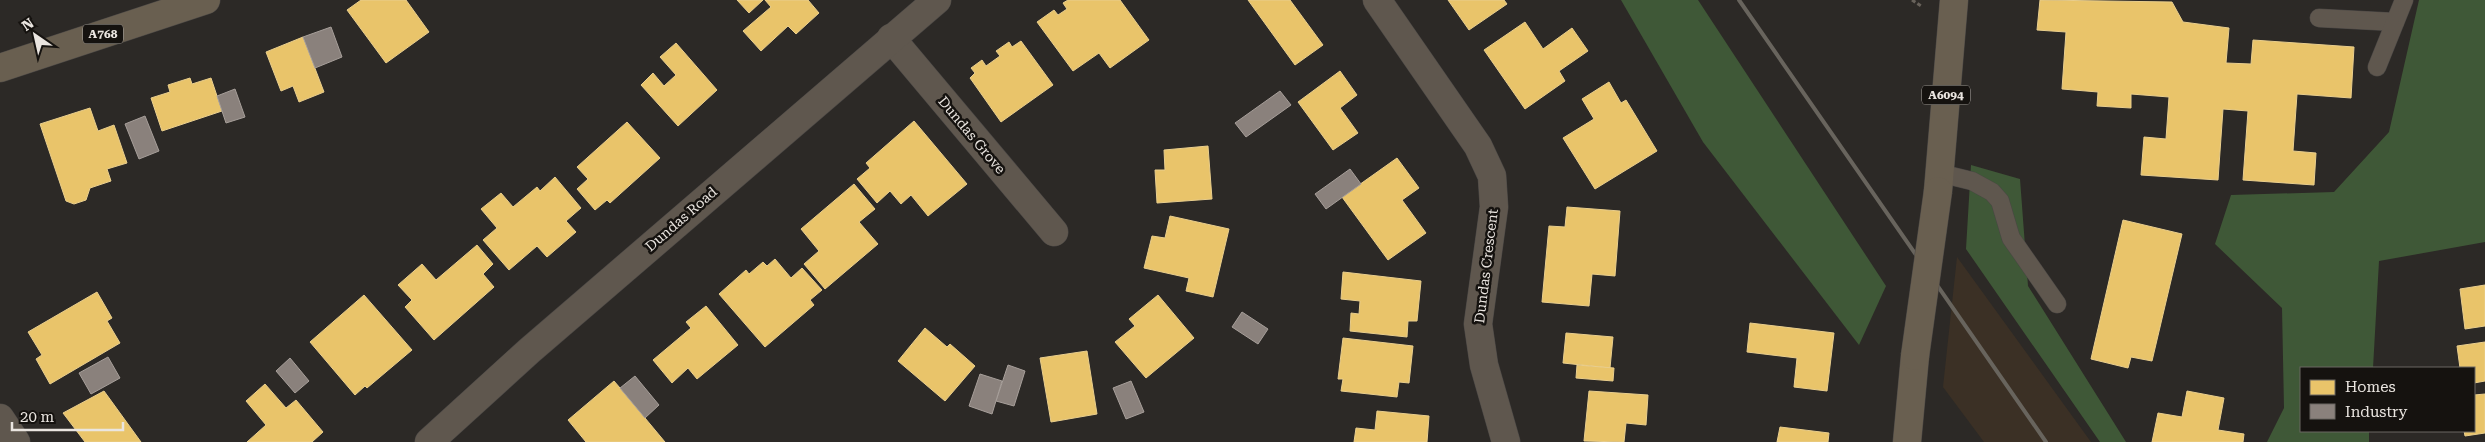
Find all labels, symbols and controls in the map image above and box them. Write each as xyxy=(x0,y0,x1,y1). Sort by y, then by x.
north arrow xyxy=(10,10,60,60)
text: N xyxy=(19,14,37,34)
road number: A768 xyxy=(83,24,123,44)
road number: A6094 xyxy=(1922,86,1970,104)
street label: Dundas Grove xyxy=(935,93,1009,177)
street label: Dundas Road xyxy=(642,184,720,254)
street label: Dundas Crescent xyxy=(1471,208,1501,324)
legend xyxy=(2300,367,2475,432)
text: Homes xyxy=(2345,378,2396,396)
scale bar xyxy=(12,400,124,432)
text: Industry xyxy=(2345,403,2407,421)
text: 20 m xyxy=(20,408,55,426)

